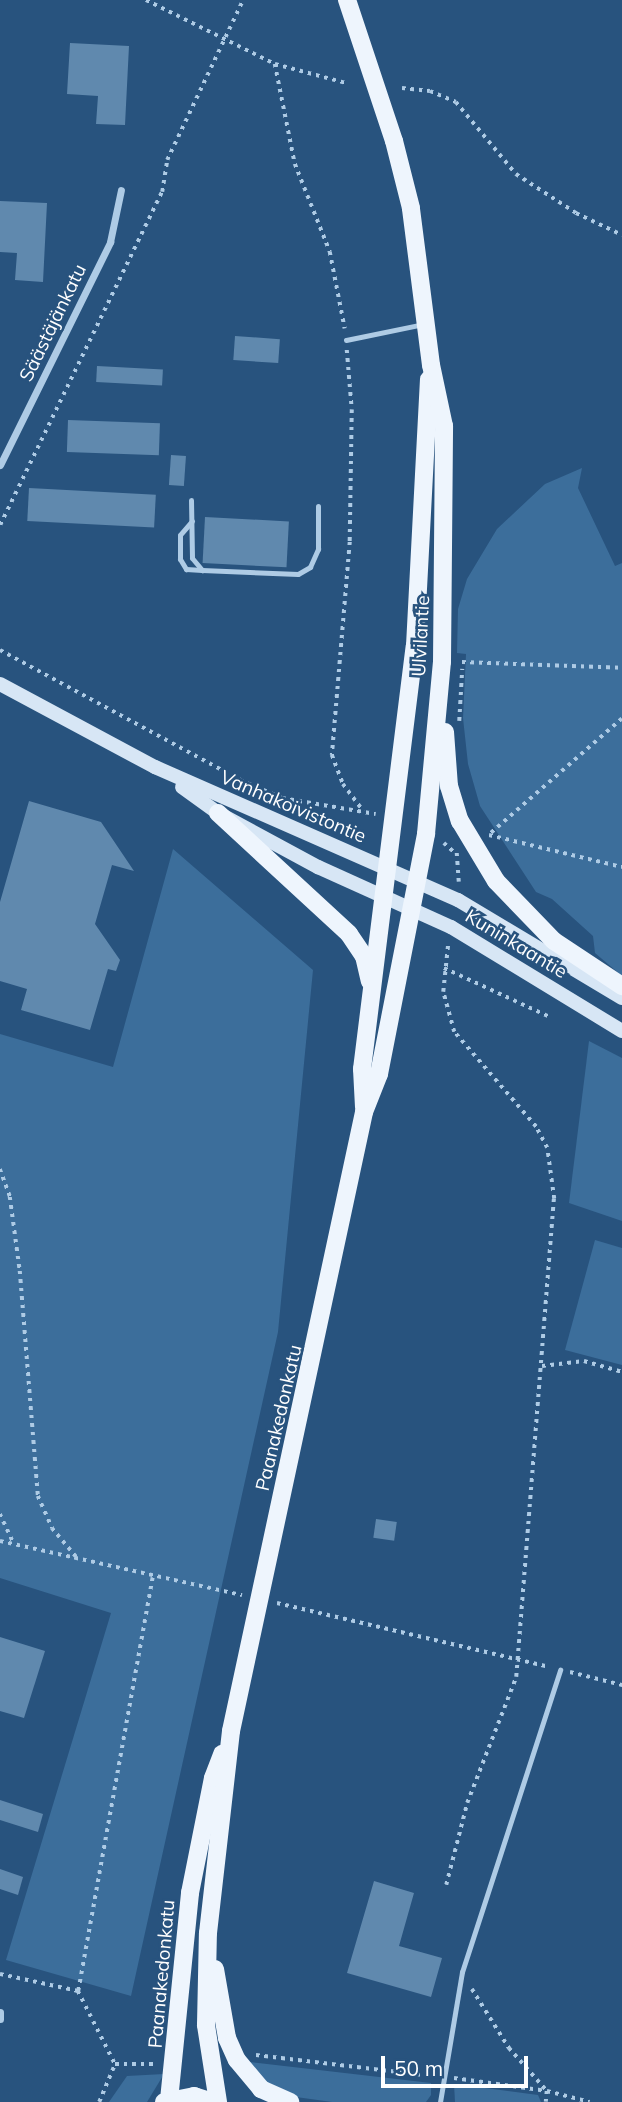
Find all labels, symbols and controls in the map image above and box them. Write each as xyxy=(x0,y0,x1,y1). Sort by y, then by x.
street label: Säästäjänkatu xyxy=(15,261,91,385)
street label: Ulvilantie xyxy=(407,595,435,677)
street label: Vanhakoivistontie xyxy=(217,766,369,848)
street label: Kuninkaantie xyxy=(461,905,571,983)
street label: Paanakedonkatu xyxy=(251,1343,307,1493)
street label: Paanakedonkatu xyxy=(144,1899,180,2049)
scale bar xyxy=(384,2042,531,2086)
text: 50 m xyxy=(394,2055,443,2081)

